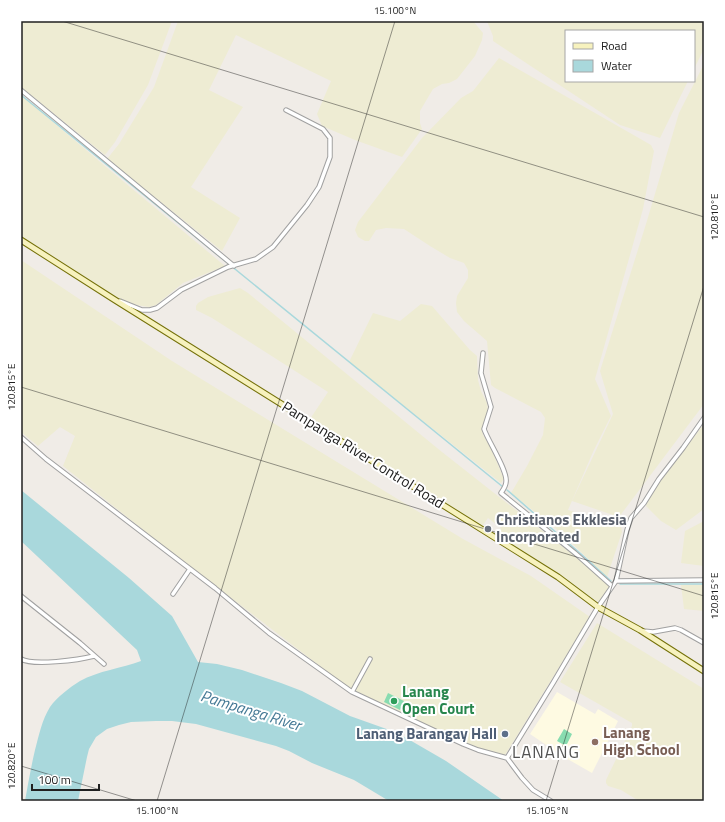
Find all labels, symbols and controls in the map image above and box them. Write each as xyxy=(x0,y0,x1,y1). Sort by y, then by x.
text: 15.100°N xyxy=(374,3,416,18)
legend xyxy=(565,30,695,82)
text: Road xyxy=(601,36,627,55)
text: Water xyxy=(601,56,632,75)
text: 120.810°E xyxy=(707,193,722,240)
text: 120.815°E xyxy=(4,363,19,410)
street label: Pampanga River Control Road xyxy=(277,395,449,514)
place label: Christianos Ekklesia Incorporated xyxy=(496,508,627,548)
marker: Christianos Ekklesia Incorporated xyxy=(483,524,493,534)
text: 120.815°E xyxy=(707,572,722,619)
place label: Lanang Open Court xyxy=(402,680,475,720)
water label: Pampanga River xyxy=(198,683,306,737)
marker: Lanang Open Court xyxy=(389,696,399,706)
place label: Lanang High School xyxy=(603,721,680,761)
place label: Lanang Barangay Hall xyxy=(356,722,497,745)
marker: Lanang Barangay Hall xyxy=(500,729,510,739)
marker: Lanang High School xyxy=(590,737,600,747)
district label: LANANG xyxy=(512,739,580,765)
text: 120.820°E xyxy=(4,742,19,789)
scale bar xyxy=(32,766,99,792)
text: 100 m xyxy=(38,770,71,789)
text: 15.100°N xyxy=(136,803,178,818)
text: 15.105°N xyxy=(526,803,568,818)

